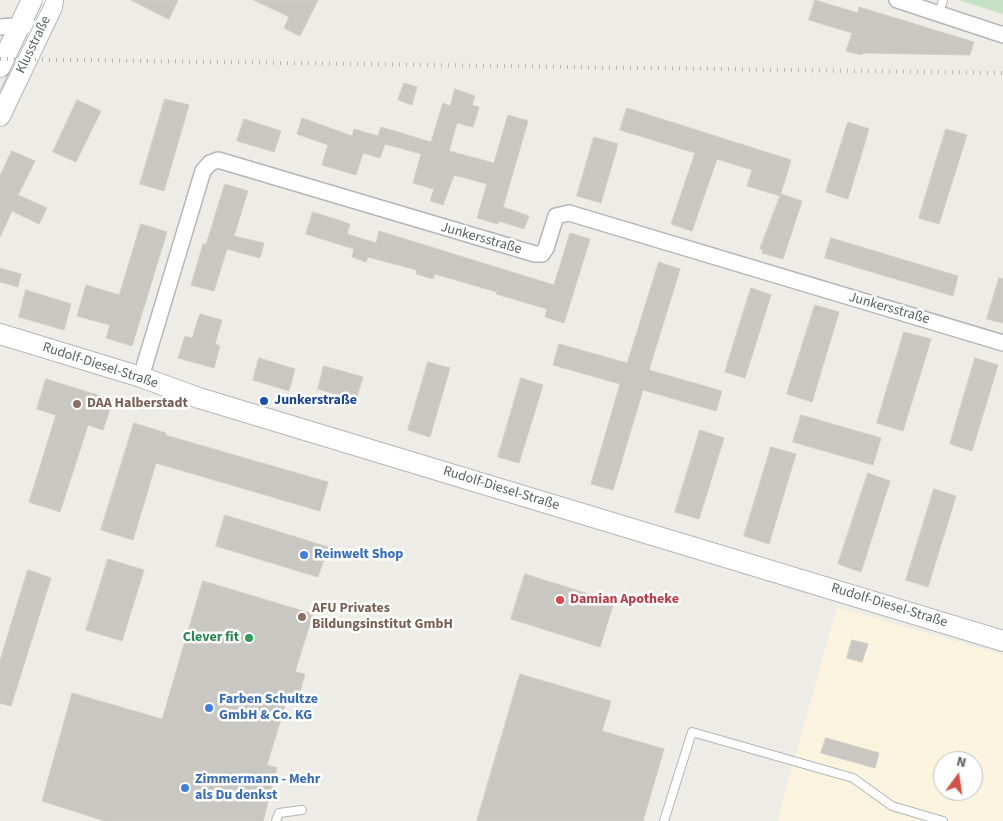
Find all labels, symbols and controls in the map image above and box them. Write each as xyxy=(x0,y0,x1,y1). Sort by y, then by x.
street label: Klusstraße xyxy=(13,13,55,77)
street label: Junkersstraße xyxy=(439,219,523,259)
street label: Junkersstraße xyxy=(847,289,931,329)
street label: Rudolf-Diesel-Straße xyxy=(40,339,160,393)
place label: Junkerstraße xyxy=(274,393,357,409)
marker: Junkerstraße xyxy=(258,395,270,407)
place label: DAA Halberstadt xyxy=(87,396,188,412)
marker: DAA Halberstadt xyxy=(71,398,83,410)
street label: Rudolf-Diesel-Straße xyxy=(441,463,561,515)
place label: Reinwelt Shop xyxy=(314,547,403,563)
marker: Reinwelt Shop xyxy=(298,549,310,561)
street label: Rudolf-Diesel-Straße xyxy=(829,580,949,632)
place label: Damian Apotheke xyxy=(570,592,679,608)
marker: Damian Apotheke xyxy=(554,594,566,606)
place label: AFU Privates Bildungsinstitut GmbH xyxy=(312,601,453,634)
marker: AFU Privates Bildungsinstitut GmbH xyxy=(296,611,308,623)
place label: Clever fit xyxy=(183,630,239,646)
marker: Clever fit xyxy=(243,632,255,644)
place label: Farben Schultze GmbH & Co. KG xyxy=(219,692,318,724)
marker: Farben Schultze GmbH & Co. KG xyxy=(203,702,215,714)
north arrow xyxy=(933,751,983,801)
text: N xyxy=(954,752,968,773)
place label: Zimmermann - Mehr als Du denkst xyxy=(195,772,320,804)
marker: Zimmermann - Mehr als Du denkst xyxy=(179,782,191,794)

